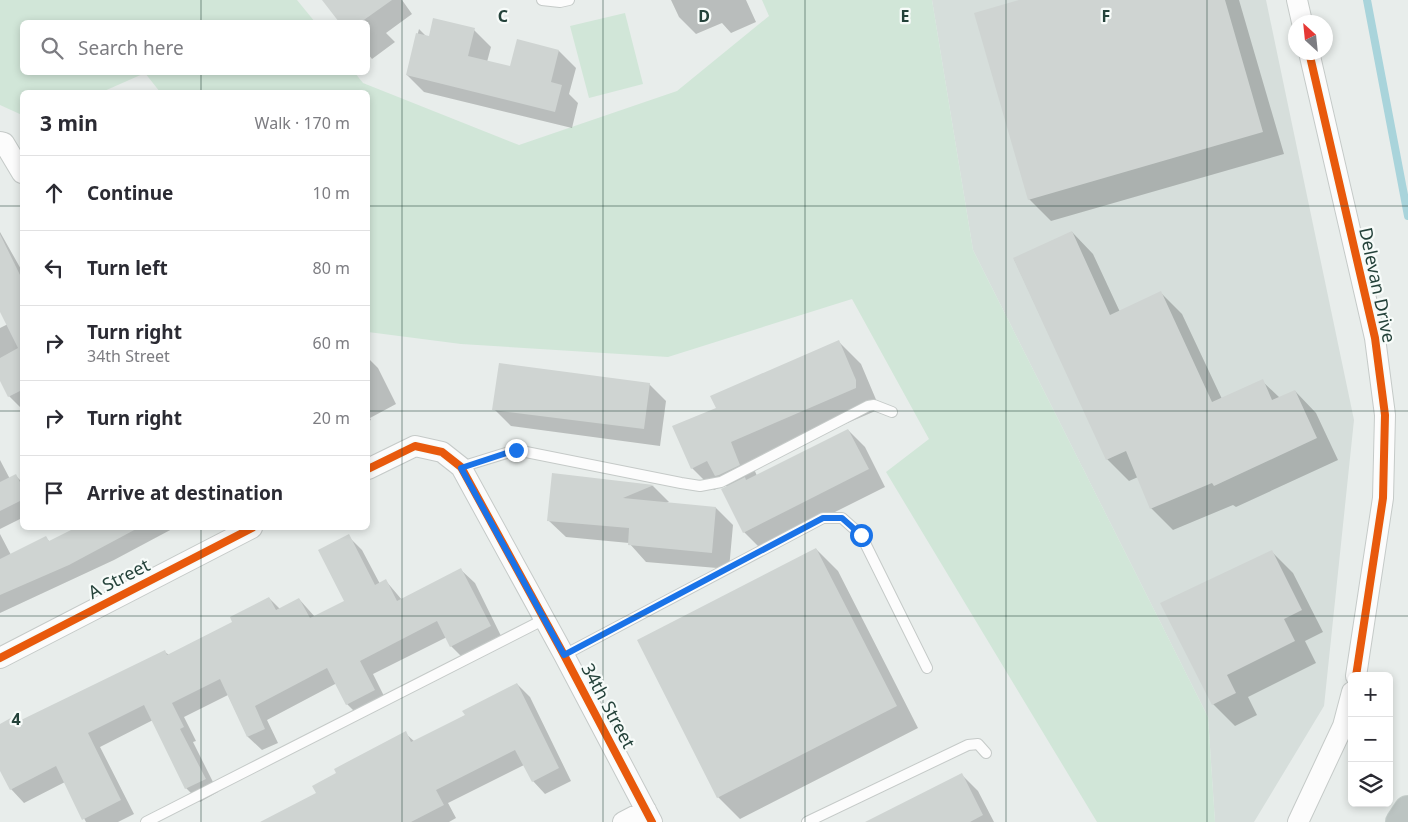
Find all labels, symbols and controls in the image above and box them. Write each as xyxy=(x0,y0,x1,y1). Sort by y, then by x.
text: C xyxy=(498,5,508,27)
text: D xyxy=(698,5,710,27)
text: E xyxy=(901,5,910,27)
text: F xyxy=(1102,5,1110,27)
north arrow xyxy=(1288,15,1333,60)
search box xyxy=(20,20,370,75)
icon: search xyxy=(38,34,66,62)
text: Search here xyxy=(78,35,184,61)
text: 3 min xyxy=(40,109,98,137)
text: Walk · 170 m xyxy=(255,112,350,134)
icon: ahead xyxy=(40,179,68,207)
text: Continue xyxy=(87,180,173,206)
text: 10 m xyxy=(313,182,350,204)
street label: Delevan Drive xyxy=(1354,225,1402,345)
icon: left xyxy=(40,254,68,282)
text: Turn left xyxy=(87,255,168,281)
text: 80 m xyxy=(313,257,350,279)
text: Turn right xyxy=(87,319,182,345)
icon: right xyxy=(40,329,68,357)
text: 60 m xyxy=(313,332,350,354)
text: 34th Street xyxy=(87,345,170,367)
icon: right xyxy=(40,404,68,432)
text: Turn right xyxy=(87,405,182,431)
text: 20 m xyxy=(313,407,350,429)
route end xyxy=(505,439,528,462)
icon: arrive xyxy=(40,479,68,507)
text: Arrive at destination xyxy=(87,480,283,506)
route start xyxy=(850,524,873,547)
street label: A Street xyxy=(83,552,154,604)
street label: 34th Street xyxy=(576,659,642,753)
map controls xyxy=(1348,672,1393,807)
button: + xyxy=(1348,672,1393,717)
text: 4 xyxy=(11,708,21,730)
button: − xyxy=(1348,717,1393,762)
button: layers xyxy=(1348,762,1393,807)

